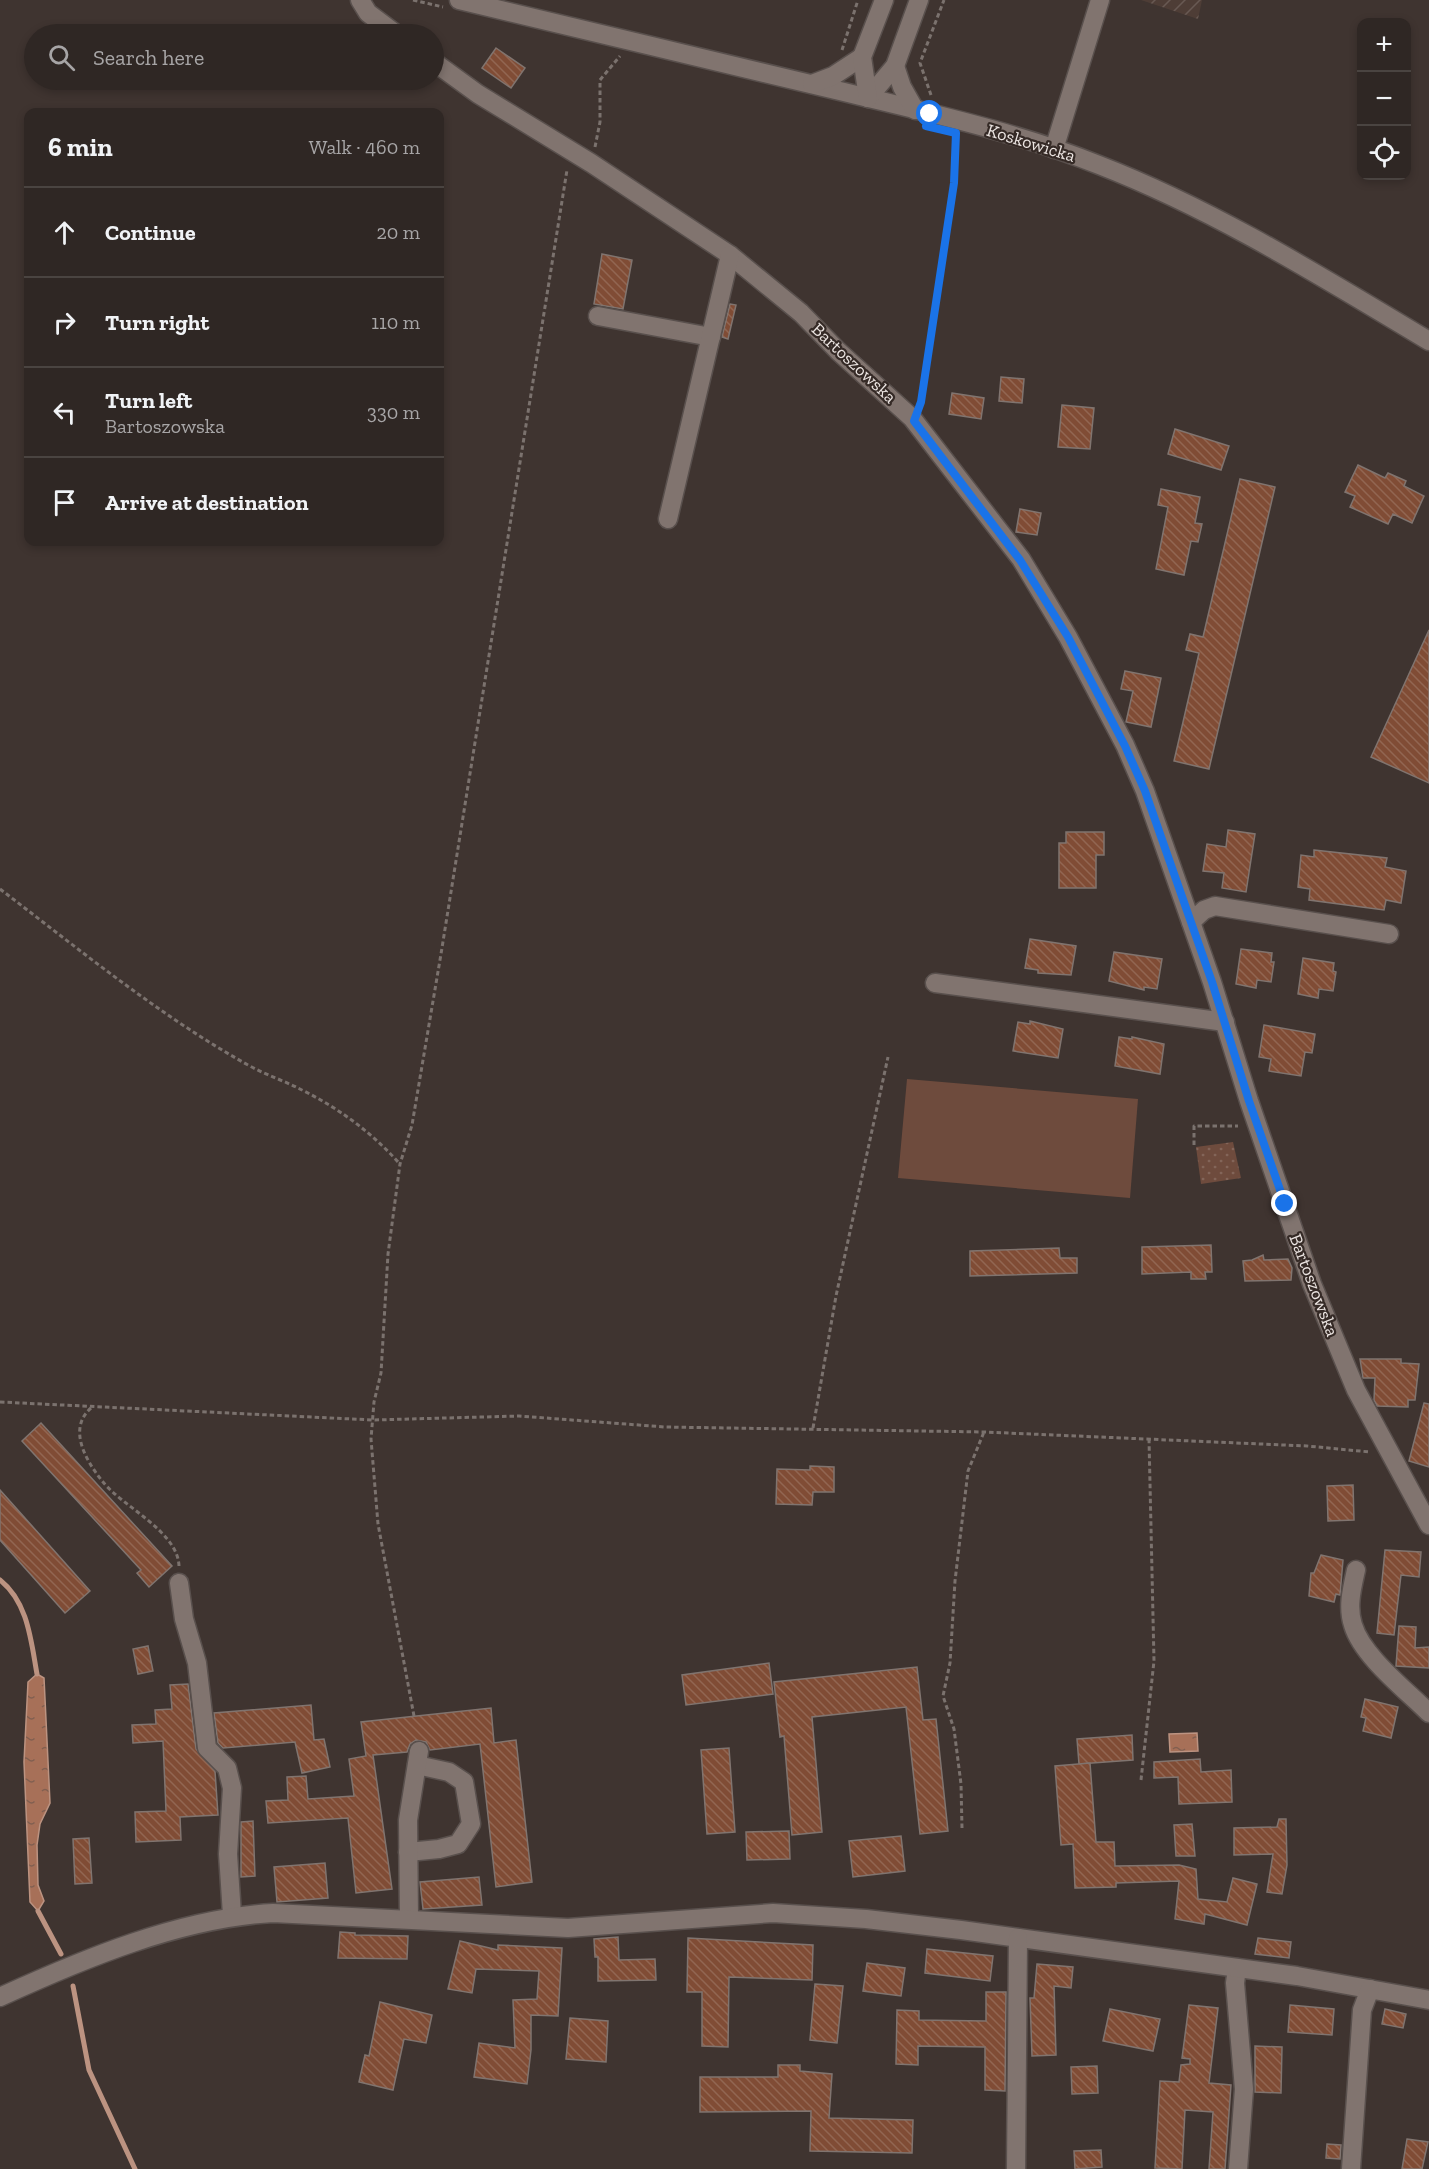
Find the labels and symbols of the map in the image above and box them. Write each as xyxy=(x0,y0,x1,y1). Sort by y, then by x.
route start xyxy=(916,100,942,126)
street label: Koskowicka xyxy=(984,119,1078,167)
street label: Bartoszowska xyxy=(807,318,901,408)
route end xyxy=(1271,1190,1297,1216)
street label: Bartoszowska xyxy=(1284,1231,1344,1340)

